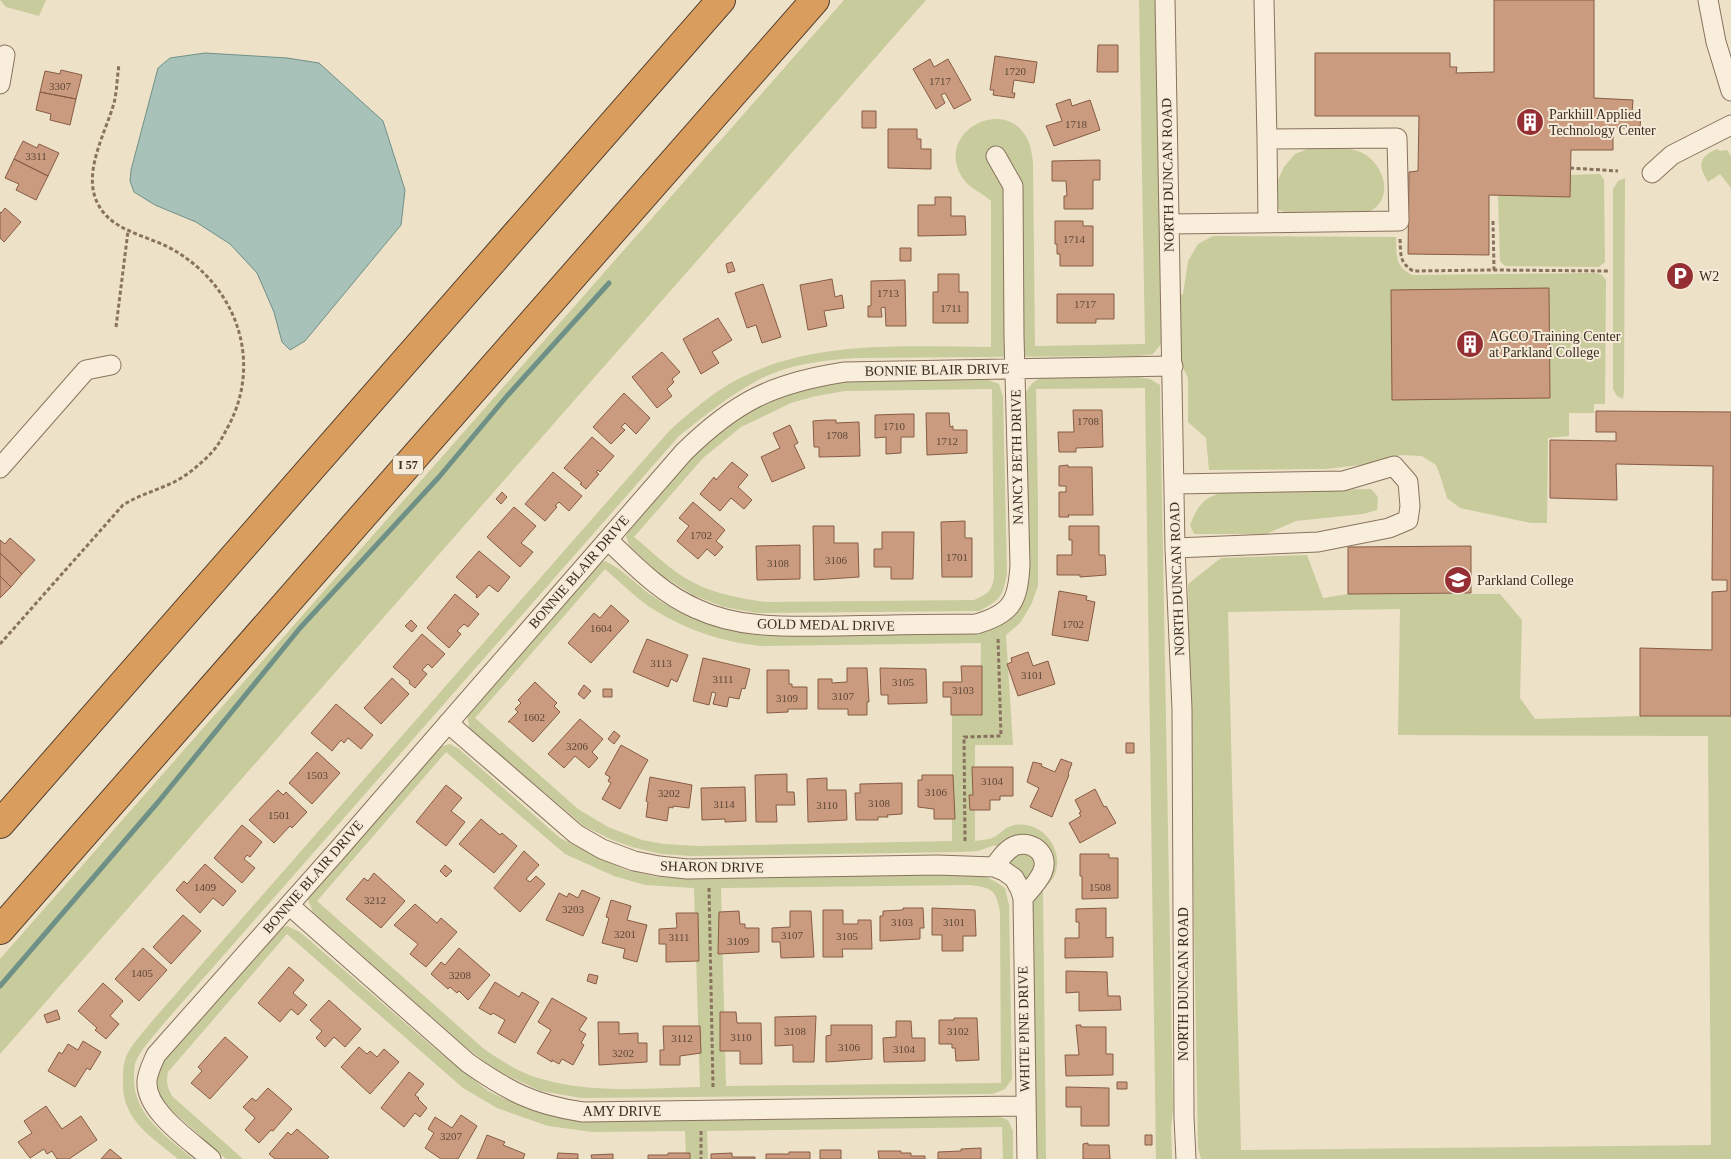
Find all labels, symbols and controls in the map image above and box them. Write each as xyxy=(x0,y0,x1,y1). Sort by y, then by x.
house number: 1720 xyxy=(1004,65,1027,77)
house number: 1717 xyxy=(929,75,952,87)
house number: 3307 xyxy=(49,80,72,92)
street label: NORTH DUNCAN ROAD xyxy=(1159,98,1177,252)
building icon: Parkhill Applied Technology Center xyxy=(1515,107,1545,137)
place label: Parkhill Applied Technology Center xyxy=(1549,107,1656,138)
house number: 1718 xyxy=(1065,118,1088,130)
house number: 3311 xyxy=(25,150,47,162)
house number: 1714 xyxy=(1063,233,1086,245)
parking icon: W2 xyxy=(1665,261,1695,291)
place label: W2 xyxy=(1699,269,1719,284)
house number: 1713 xyxy=(877,287,900,299)
house number: 1717 xyxy=(1074,298,1097,310)
house number: 1711 xyxy=(940,302,962,314)
building icon: AGCO Training Center at Parkland College xyxy=(1455,329,1485,359)
place label: AGCO Training Center at Parkland College xyxy=(1489,329,1621,360)
street label: BONNIE BLAIR DRIVE xyxy=(865,361,1009,379)
street label: NANCY BETH DRIVE xyxy=(1008,389,1026,525)
house number: 1708 xyxy=(1077,415,1100,427)
house number: 1710 xyxy=(883,420,906,432)
house number: 1708 xyxy=(826,429,849,441)
house number: 1712 xyxy=(936,435,958,447)
road number: I 57 xyxy=(393,456,423,474)
street label: NORTH DUNCAN ROAD xyxy=(1167,502,1187,656)
street label: BONNIE BLAIR DRIVE xyxy=(526,512,632,632)
house number: 1702 xyxy=(690,529,712,541)
house number: 1701 xyxy=(946,551,968,563)
house number: 3106 xyxy=(825,554,848,566)
house number: 3108 xyxy=(767,557,790,569)
school or university icon: Parkland College xyxy=(1443,565,1473,595)
place label: Parkland College xyxy=(1477,573,1574,588)
street label: GOLD MEDAL DRIVE xyxy=(757,616,895,634)
house number: 1702 xyxy=(1062,618,1084,630)
house number: 1604 xyxy=(590,622,613,634)
house number: 3113 xyxy=(650,657,672,669)
house number: 3101 xyxy=(1021,669,1043,681)
house number: 3111 xyxy=(712,673,734,685)
house number: 3105 xyxy=(892,676,915,688)
house number: 3103 xyxy=(952,684,975,696)
house number: 3107 xyxy=(832,690,855,702)
house number: 3109 xyxy=(776,692,799,704)
house number: 1602 xyxy=(523,711,545,723)
house number: 3206 xyxy=(566,740,589,752)
house number: 1503 xyxy=(306,769,329,781)
house number: 3104 xyxy=(981,775,1004,787)
house number: 3106 xyxy=(925,786,948,798)
house number: 3202 xyxy=(658,787,680,799)
house number: 3108 xyxy=(868,797,891,809)
house number: 3114 xyxy=(713,798,735,810)
house number: 3110 xyxy=(816,799,838,811)
house number: 1501 xyxy=(268,809,290,821)
street label: BONNIE BLAIR DRIVE xyxy=(260,817,366,937)
street label: SHARON DRIVE xyxy=(660,859,764,875)
house number: 1409 xyxy=(194,881,217,893)
house number: 1508 xyxy=(1089,881,1112,893)
house number: 3212 xyxy=(364,894,386,906)
house number: 3203 xyxy=(562,903,585,915)
street label: NORTH DUNCAN ROAD xyxy=(1176,907,1191,1061)
house number: 3103 xyxy=(891,916,914,928)
house number: 3101 xyxy=(943,916,965,928)
house number: 3201 xyxy=(614,928,636,940)
house number: 3107 xyxy=(781,929,804,941)
house number: 3105 xyxy=(836,930,859,942)
house number: 3111 xyxy=(668,931,690,943)
house number: 3109 xyxy=(727,935,750,947)
street label: WHITE PINE DRIVE xyxy=(1015,966,1033,1092)
house number: 1405 xyxy=(131,967,154,979)
house number: 3208 xyxy=(449,969,472,981)
house number: 3108 xyxy=(784,1025,807,1037)
house number: 3102 xyxy=(947,1025,969,1037)
house number: 3110 xyxy=(730,1031,752,1043)
house number: 3112 xyxy=(671,1032,693,1044)
house number: 3106 xyxy=(838,1041,861,1053)
house number: 3104 xyxy=(893,1043,916,1055)
house number: 3202 xyxy=(612,1047,634,1059)
street label: AMY DRIVE xyxy=(583,1104,661,1119)
house number: 3207 xyxy=(440,1130,463,1142)

